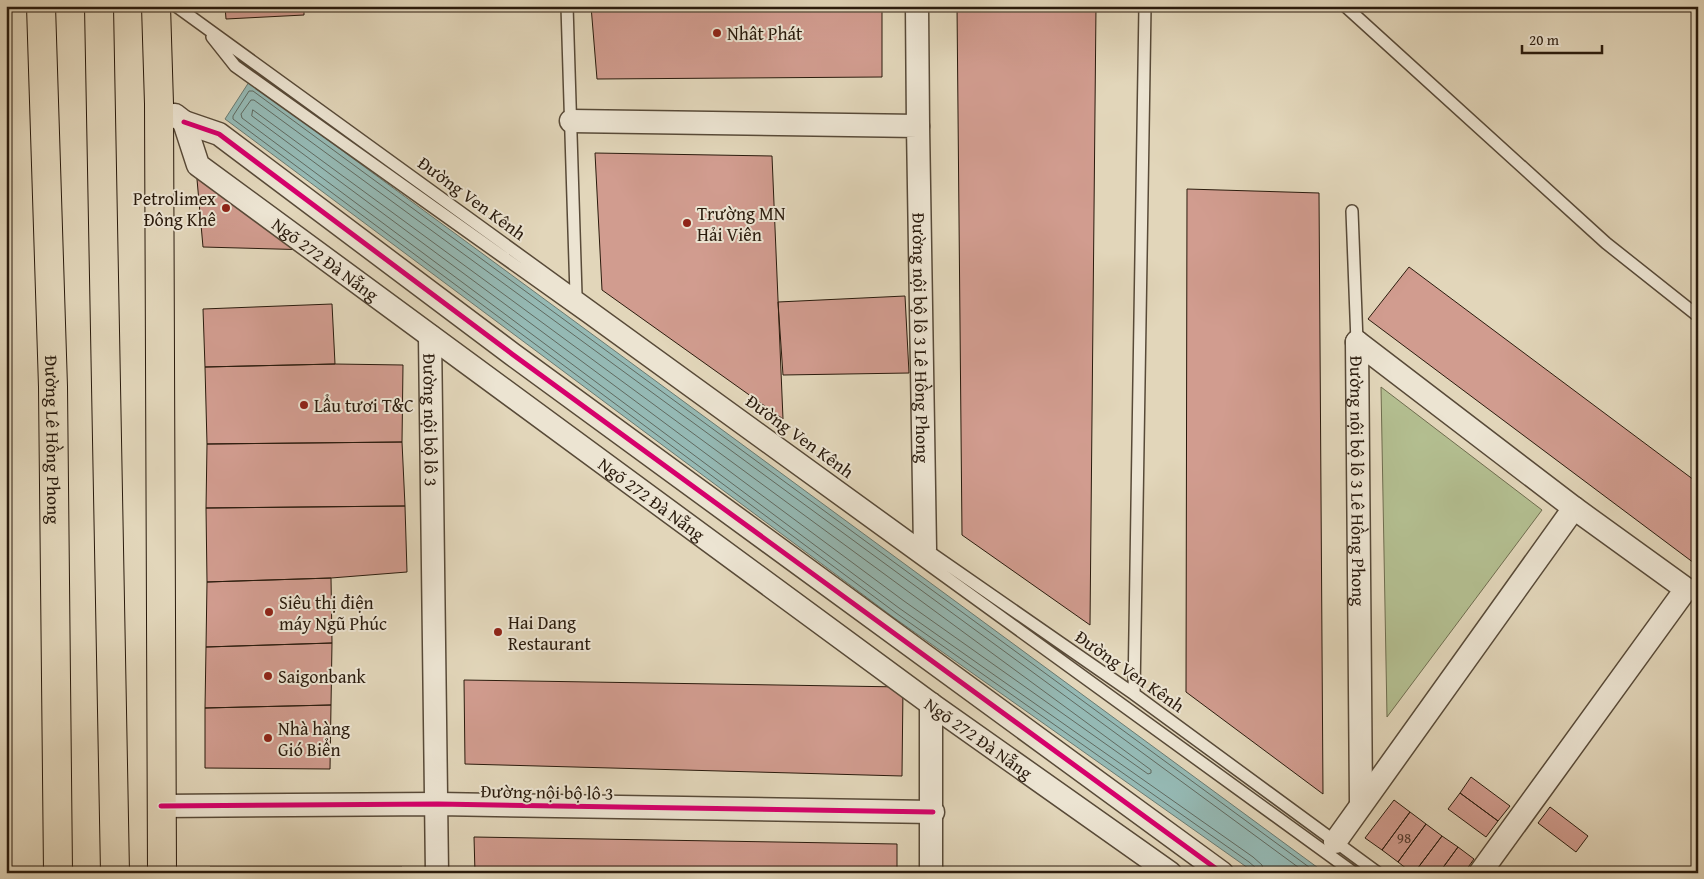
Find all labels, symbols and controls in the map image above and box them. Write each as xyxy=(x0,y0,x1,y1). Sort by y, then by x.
place label: Nhât Phát xyxy=(727,20,803,47)
scale bar xyxy=(1522,22,1602,54)
marker: Nhât Phát xyxy=(711,27,723,39)
text: 20 m xyxy=(1529,29,1560,50)
street label: Đường Ven Kênh xyxy=(412,149,532,247)
place label: Petrolimex Đông Khê xyxy=(133,185,217,233)
place label: Trường MN Hải Viên xyxy=(697,200,786,248)
marker: Petrolimex Đông Khê xyxy=(220,202,232,214)
street label: Ngõ 272 Đà Nẵng xyxy=(267,210,385,307)
street label: Đường nội bộ lô 3 Lê Hồng Phong xyxy=(906,212,937,463)
marker: Trường MN Hải Viên xyxy=(681,217,693,229)
street label: Đường nội bộ lô 3 xyxy=(417,353,445,487)
street label: Đường Lê Hồng Phong xyxy=(39,355,68,524)
street label: Đường nội bộ lô 3 Lê Hồng Phong xyxy=(1344,356,1373,606)
street label: Đường Ven Kênh xyxy=(740,387,860,485)
place label: Lẩu tươi T&C xyxy=(314,392,414,419)
marker: Lẩu tươi T&C xyxy=(298,399,310,411)
street label: Ngõ 272 Đà Nẵng xyxy=(593,450,711,547)
place label: Siêu thị điện máy Ngũ Phúc xyxy=(279,589,387,637)
marker: Siêu thị điện máy Ngũ Phúc xyxy=(263,606,275,618)
place label: Hai Dang Restaurant xyxy=(508,609,591,657)
street label: Đường Ven Kênh xyxy=(1070,623,1190,719)
marker: Hai Dang Restaurant xyxy=(492,626,504,638)
place label: Saigonbank xyxy=(278,663,367,690)
marker: Saigonbank xyxy=(262,670,274,682)
street label: Ngõ 272 Đà Nẵng xyxy=(919,690,1038,785)
place label: Nhà hàng Gió Biển xyxy=(278,715,350,763)
marker: Nhà hàng Gió Biển xyxy=(262,732,274,744)
street label: Đường nội bộ lô 3 xyxy=(480,777,614,807)
house number: 98 xyxy=(1397,827,1411,848)

